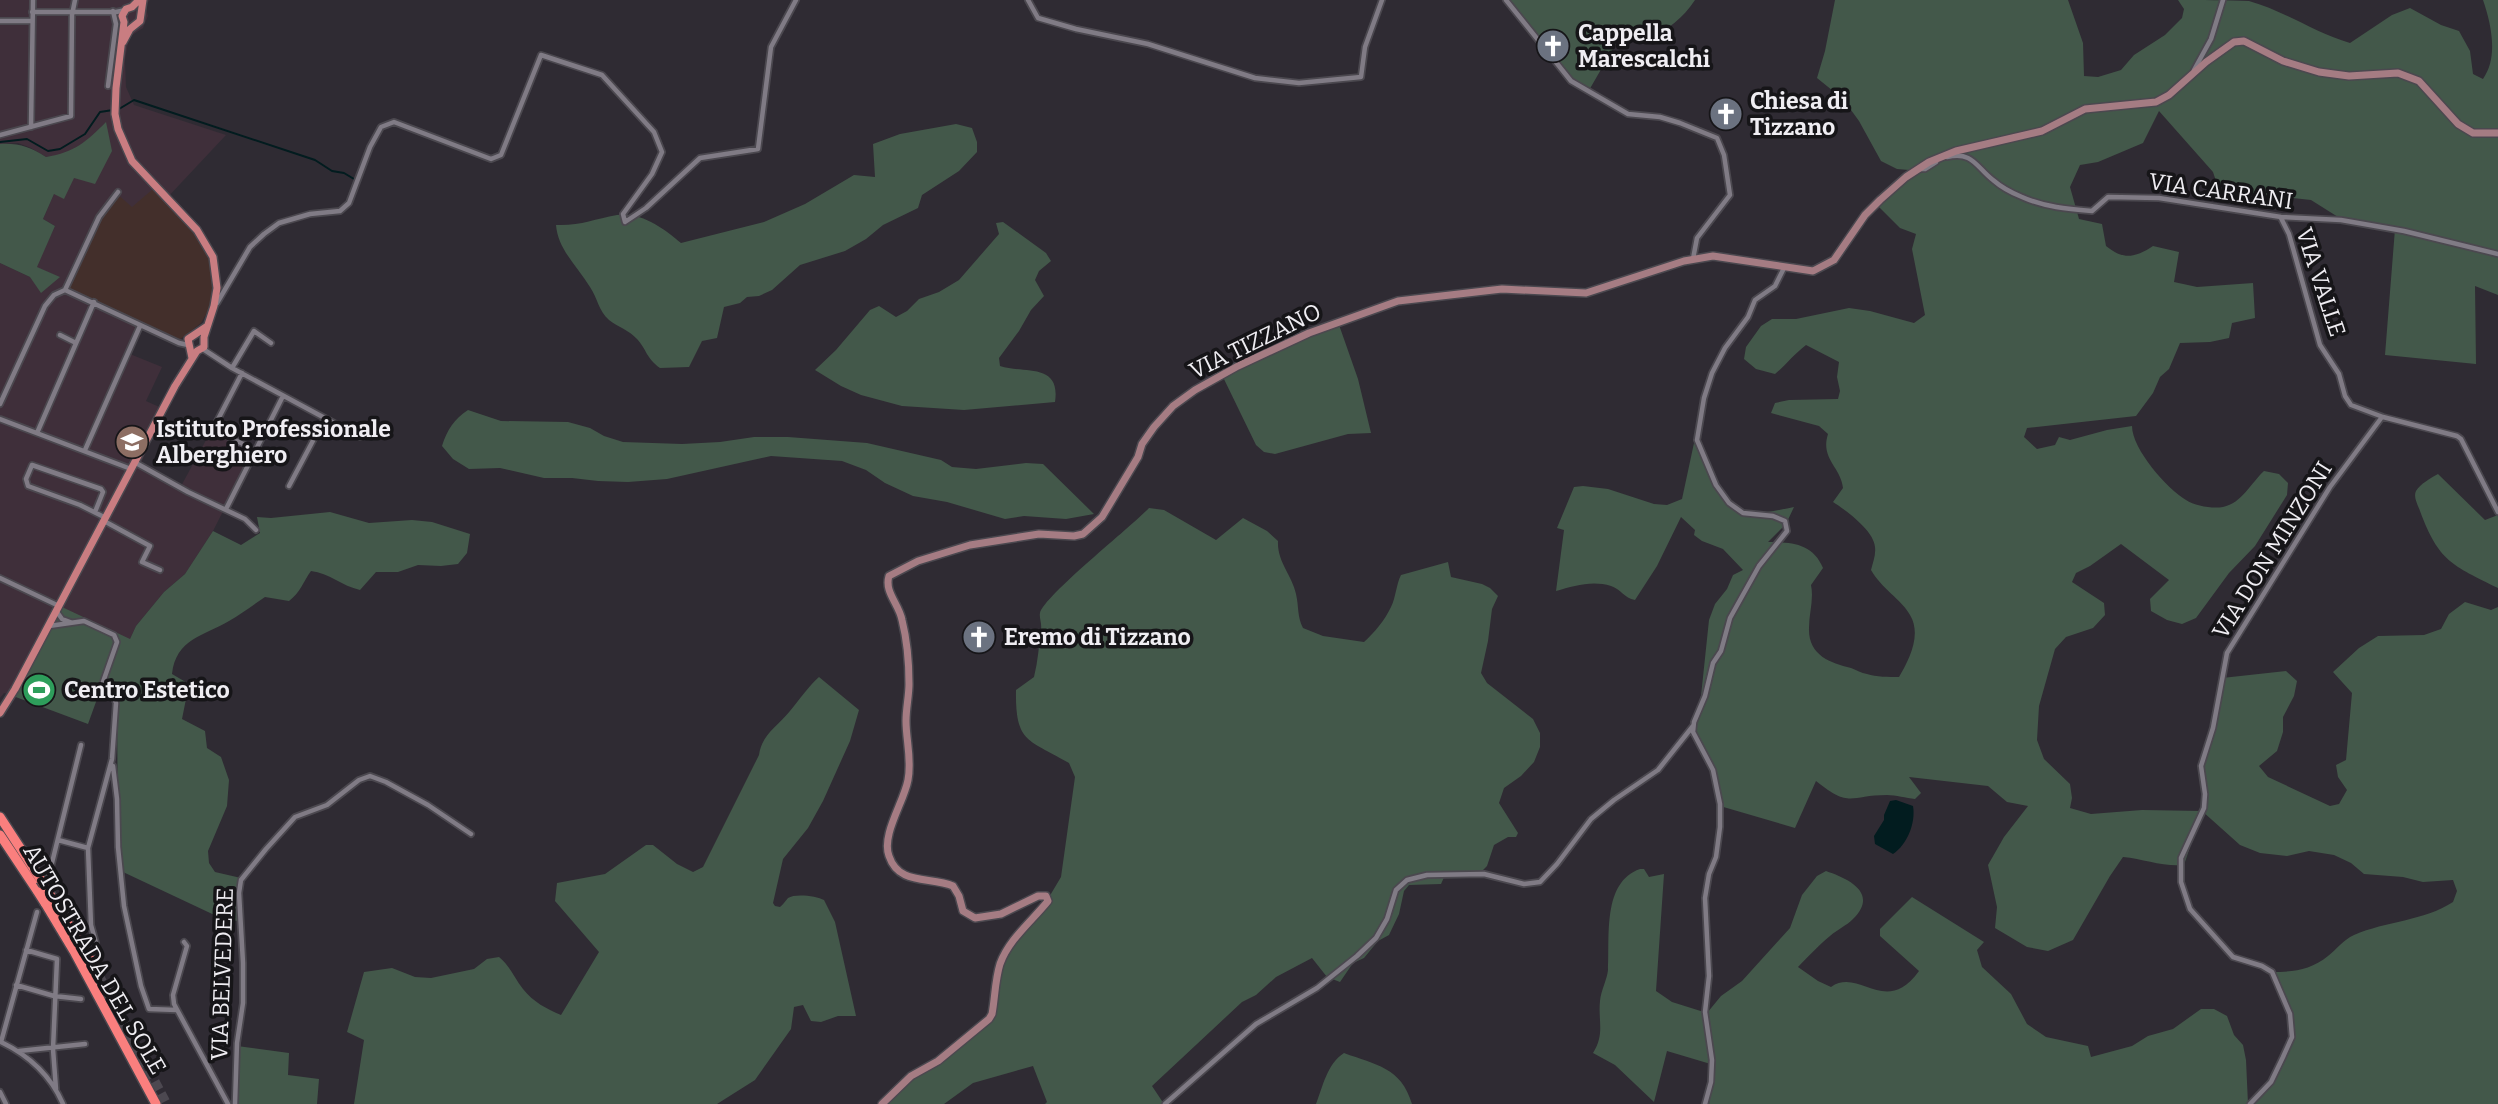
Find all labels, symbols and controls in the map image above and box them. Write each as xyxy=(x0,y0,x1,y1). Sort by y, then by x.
place label: Cappella Marescalchi xyxy=(1578,19,1710,73)
church icon: Cappella Marescalchi xyxy=(1534,27,1572,65)
place label: Chiesa di Tizzano xyxy=(1750,87,1848,141)
church icon: Chiesa di Tizzano xyxy=(1707,95,1745,133)
street label: VIA CARRANI xyxy=(2147,167,2295,215)
street label: VIA VALLE xyxy=(2290,224,2352,340)
street label: VIA TIZZANO xyxy=(1185,297,1325,385)
place label: Istituto Professionale Alberghiero xyxy=(156,415,391,469)
school or university icon: Istituto Professionale Alberghiero xyxy=(113,423,151,461)
street label: VIA DON MINZONI xyxy=(2206,456,2338,644)
church icon: Eremo di Tizzano xyxy=(960,618,998,656)
place label: Eremo di Tizzano xyxy=(1004,623,1191,651)
sports icon: Centro Estetico xyxy=(20,671,58,709)
place label: Centro Estetico xyxy=(64,676,230,704)
street label: AUTOSTRADA DEL SOLE xyxy=(18,839,172,1079)
street label: VIA BELVEDERE xyxy=(205,887,239,1061)

